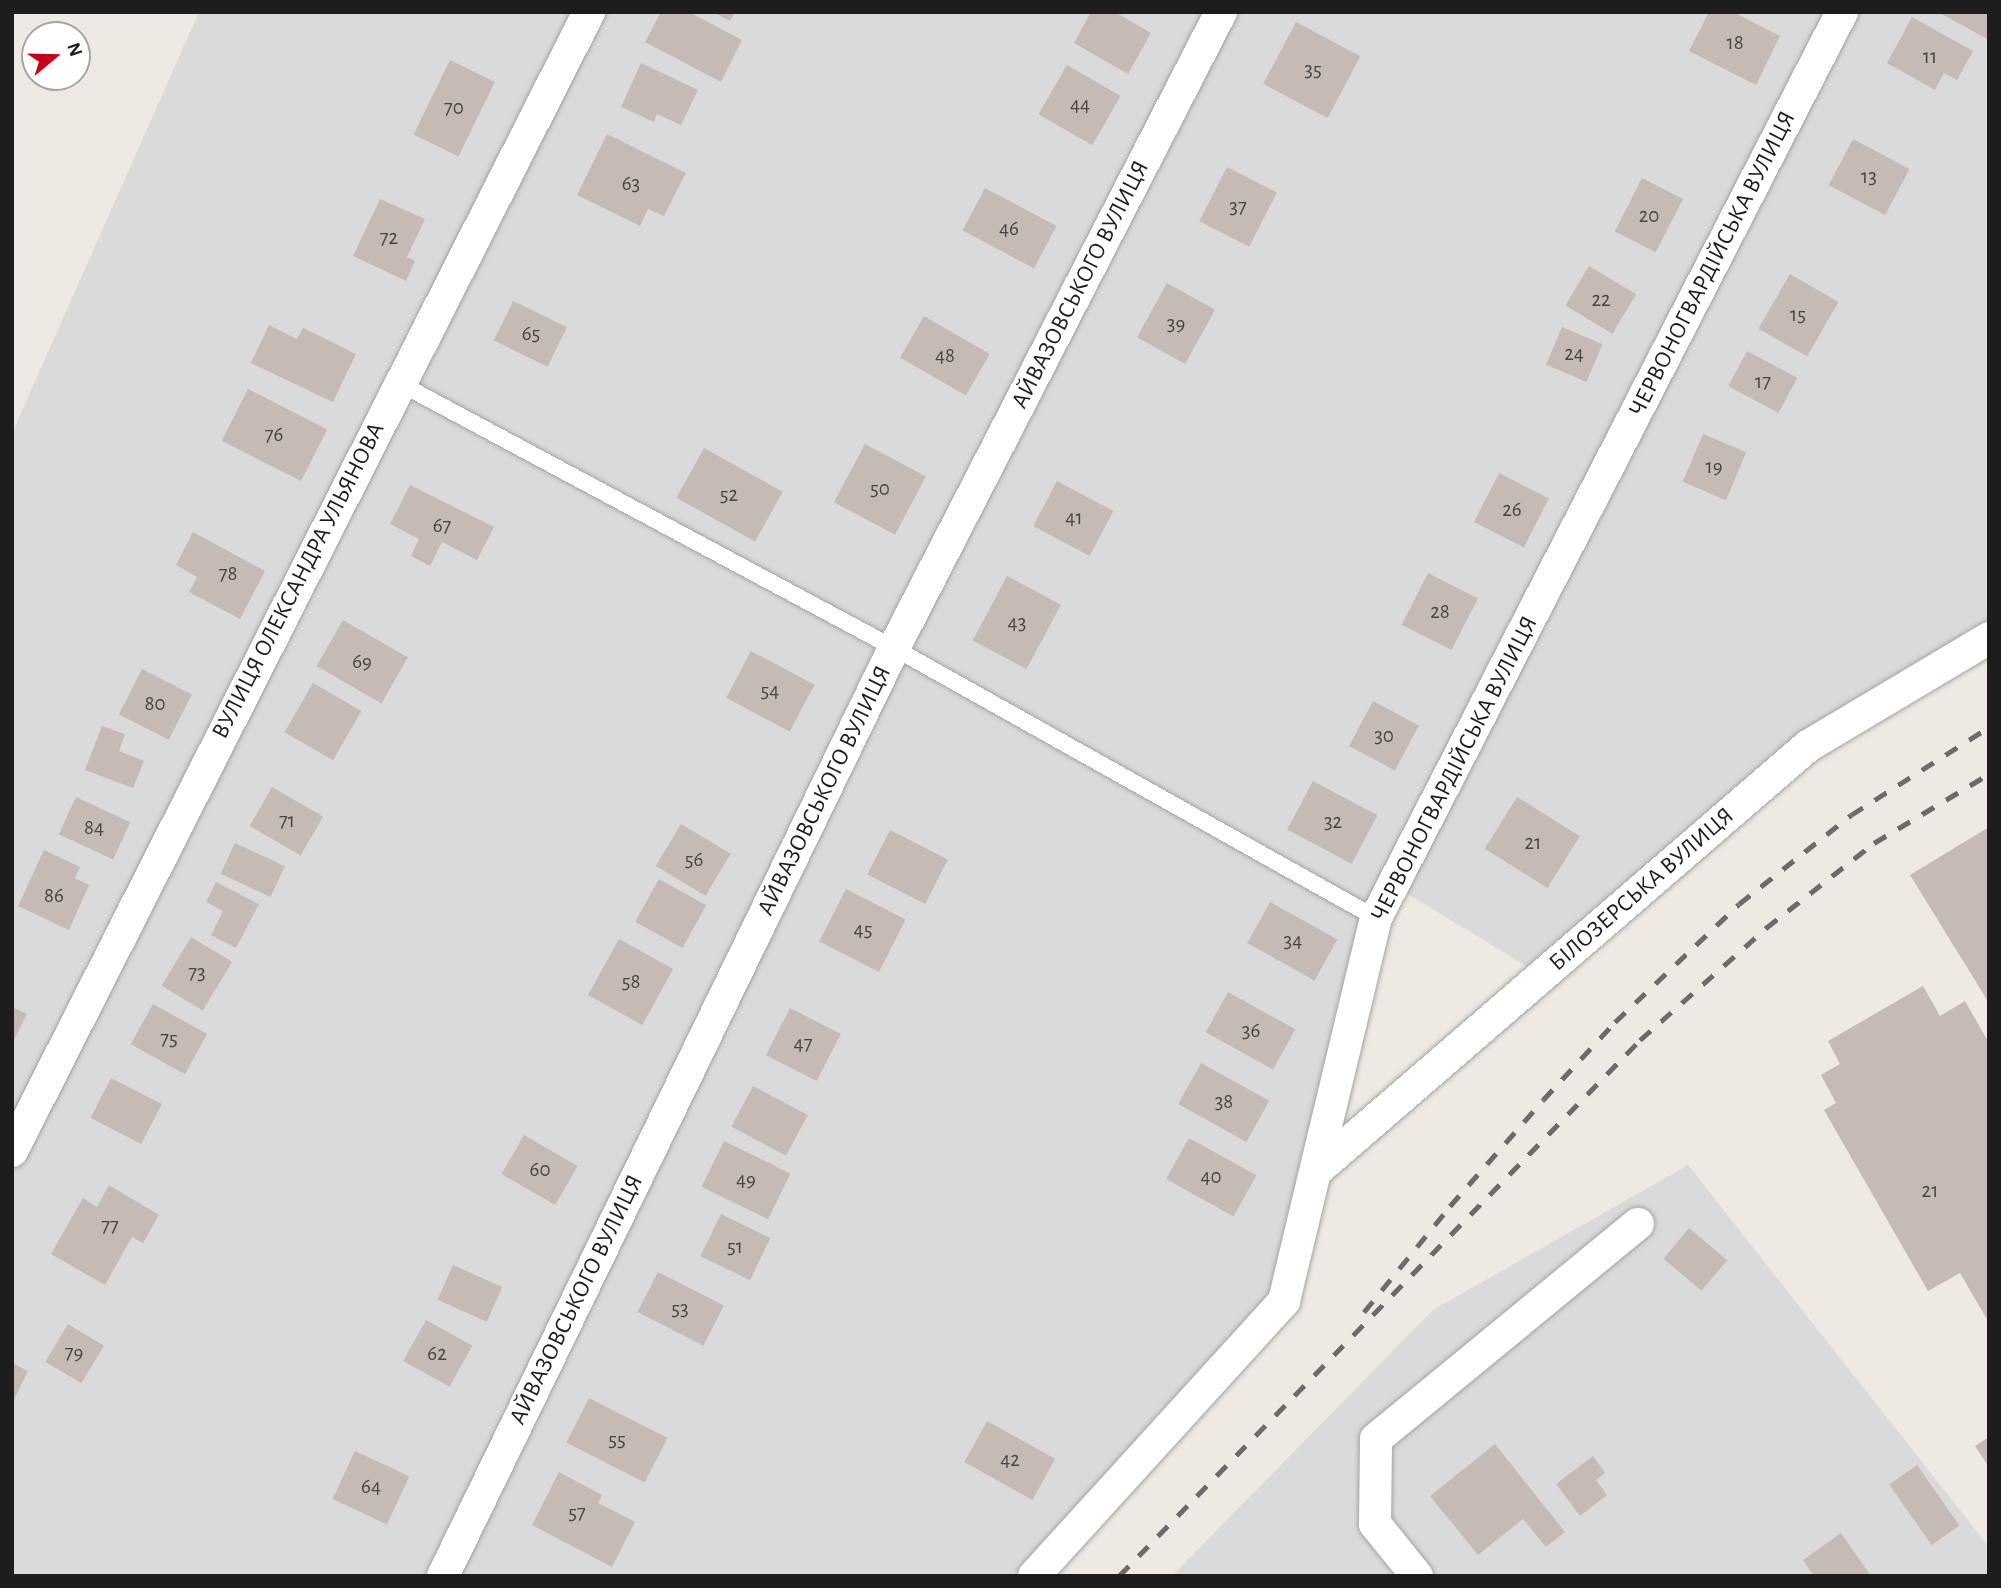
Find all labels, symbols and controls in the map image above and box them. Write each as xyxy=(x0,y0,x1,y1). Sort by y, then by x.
north arrow xyxy=(21,21,91,91)
house number: 18 xyxy=(1726,30,1744,56)
text: N xyxy=(63,40,86,59)
house number: 11 xyxy=(1923,44,1937,70)
house number: 35 xyxy=(1304,57,1322,83)
house number: 44 xyxy=(1070,92,1090,118)
house number: 70 xyxy=(444,95,464,121)
street label: ЧЕРВОНОГВАРДІЙСЬКА ВУЛИЦЯ xyxy=(1623,107,1803,421)
street label: АЙВАЗОВСЬКОГО ВУЛИЦЯ xyxy=(1006,156,1156,414)
house number: 13 xyxy=(1861,164,1877,190)
house number: 63 xyxy=(622,171,640,197)
house number: 37 xyxy=(1229,194,1247,220)
house number: 20 xyxy=(1639,203,1659,229)
house number: 46 xyxy=(999,216,1019,242)
house number: 72 xyxy=(380,225,398,251)
house number: 22 xyxy=(1591,287,1611,313)
house number: 15 xyxy=(1790,302,1806,328)
house number: 39 xyxy=(1167,311,1185,337)
house number: 65 xyxy=(522,321,540,347)
house number: 24 xyxy=(1564,341,1584,367)
house number: 48 xyxy=(935,343,955,369)
house number: 17 xyxy=(1755,369,1771,395)
street label: ВУЛИЦЯ ОЛЕКСАНДРА УЛЬЯНОВА xyxy=(206,418,392,744)
house number: 76 xyxy=(265,422,283,448)
house number: 19 xyxy=(1705,454,1723,480)
house number: 50 xyxy=(870,476,890,502)
house number: 52 xyxy=(720,482,738,508)
house number: 26 xyxy=(1502,497,1522,523)
house number: 41 xyxy=(1065,505,1083,531)
house number: 67 xyxy=(433,513,451,539)
house number: 78 xyxy=(219,561,237,587)
house number: 28 xyxy=(1430,599,1450,625)
house number: 43 xyxy=(1008,610,1026,636)
street label: ЧЕРВОНОГВАРДІЙСЬКА ВУЛИЦЯ xyxy=(1365,612,1545,926)
house number: 69 xyxy=(352,649,372,675)
street label: АЙВАЗОВСЬКОГО ВУЛИЦЯ xyxy=(752,661,898,921)
house number: 54 xyxy=(761,678,779,704)
house number: 80 xyxy=(144,691,166,717)
house number: 30 xyxy=(1374,723,1394,749)
street label: БІЛОЗЕРСЬКА ВУЛИЦЯ xyxy=(1544,802,1740,978)
house number: 71 xyxy=(279,808,295,834)
house number: 32 xyxy=(1324,809,1342,835)
house number: 84 xyxy=(84,815,104,841)
house number: 21 xyxy=(1525,830,1541,856)
house number: 56 xyxy=(685,847,703,873)
house number: 86 xyxy=(44,883,64,909)
house number: 45 xyxy=(854,917,872,943)
house number: 34 xyxy=(1284,928,1302,954)
house number: 73 xyxy=(188,960,206,986)
house number: 58 xyxy=(622,969,640,995)
house number: 36 xyxy=(1242,1018,1260,1044)
house number: 75 xyxy=(160,1026,178,1052)
house number: 47 xyxy=(794,1031,812,1057)
house number: 38 xyxy=(1215,1089,1233,1115)
house number: 60 xyxy=(530,1157,550,1183)
house number: 40 xyxy=(1200,1164,1222,1190)
house number: 49 xyxy=(736,1167,756,1193)
street label: АЙВАЗОВСЬКОГО ВУЛИЦЯ xyxy=(504,1170,650,1430)
house number: 21 xyxy=(1922,1178,1938,1204)
house number: 77 xyxy=(101,1213,119,1239)
house number: 51 xyxy=(727,1234,743,1260)
house number: 53 xyxy=(671,1296,689,1322)
house number: 79 xyxy=(65,1340,83,1366)
house number: 62 xyxy=(427,1341,447,1367)
house number: 55 xyxy=(608,1427,626,1453)
house number: 42 xyxy=(1000,1447,1020,1473)
house number: 64 xyxy=(361,1474,381,1500)
house number: 57 xyxy=(568,1500,586,1526)

